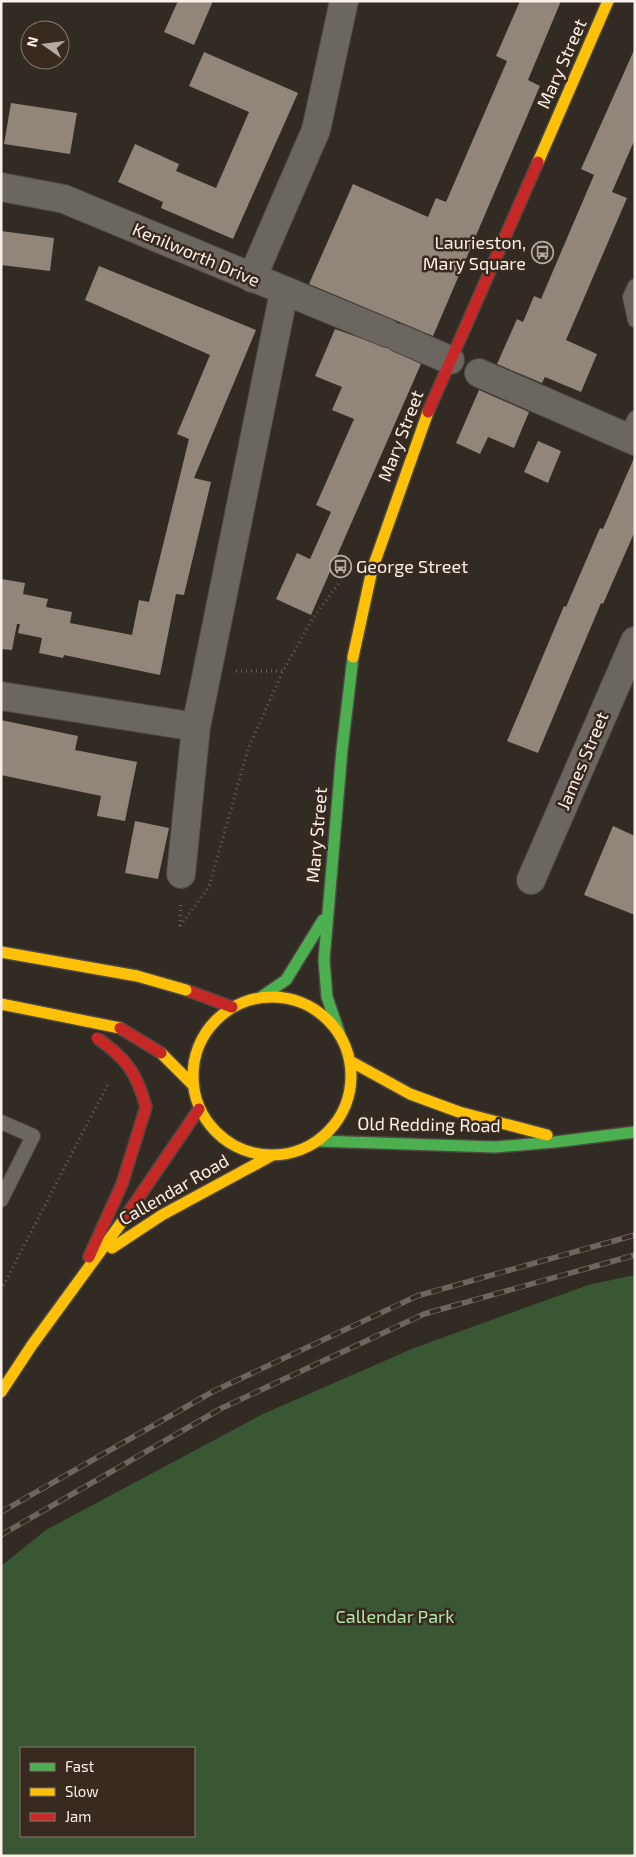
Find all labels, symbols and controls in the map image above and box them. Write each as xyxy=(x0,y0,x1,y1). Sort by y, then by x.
street label: Mary Street xyxy=(532,15,591,112)
north arrow xyxy=(20,20,70,70)
text: N xyxy=(22,35,41,49)
street label: Kenilworth Drive xyxy=(129,217,263,291)
place label: Laurieston, Mary Square xyxy=(423,231,526,274)
bus stop icon: Laurieston, Mary Square xyxy=(530,241,554,265)
street label: Mary Street xyxy=(373,387,428,484)
bus stop icon: George Street xyxy=(328,555,352,579)
place label: George Street xyxy=(356,555,468,577)
street label: James Street xyxy=(552,708,613,813)
street label: Mary Street xyxy=(301,786,331,884)
street label: Old Redding Road xyxy=(357,1112,501,1136)
street label: Callendar Road xyxy=(115,1149,232,1230)
park label: Callendar Park xyxy=(336,1605,454,1627)
legend xyxy=(20,1747,195,1837)
text: Fast xyxy=(65,1757,95,1775)
text: Slow xyxy=(65,1782,99,1800)
text: Jam xyxy=(65,1807,91,1825)

